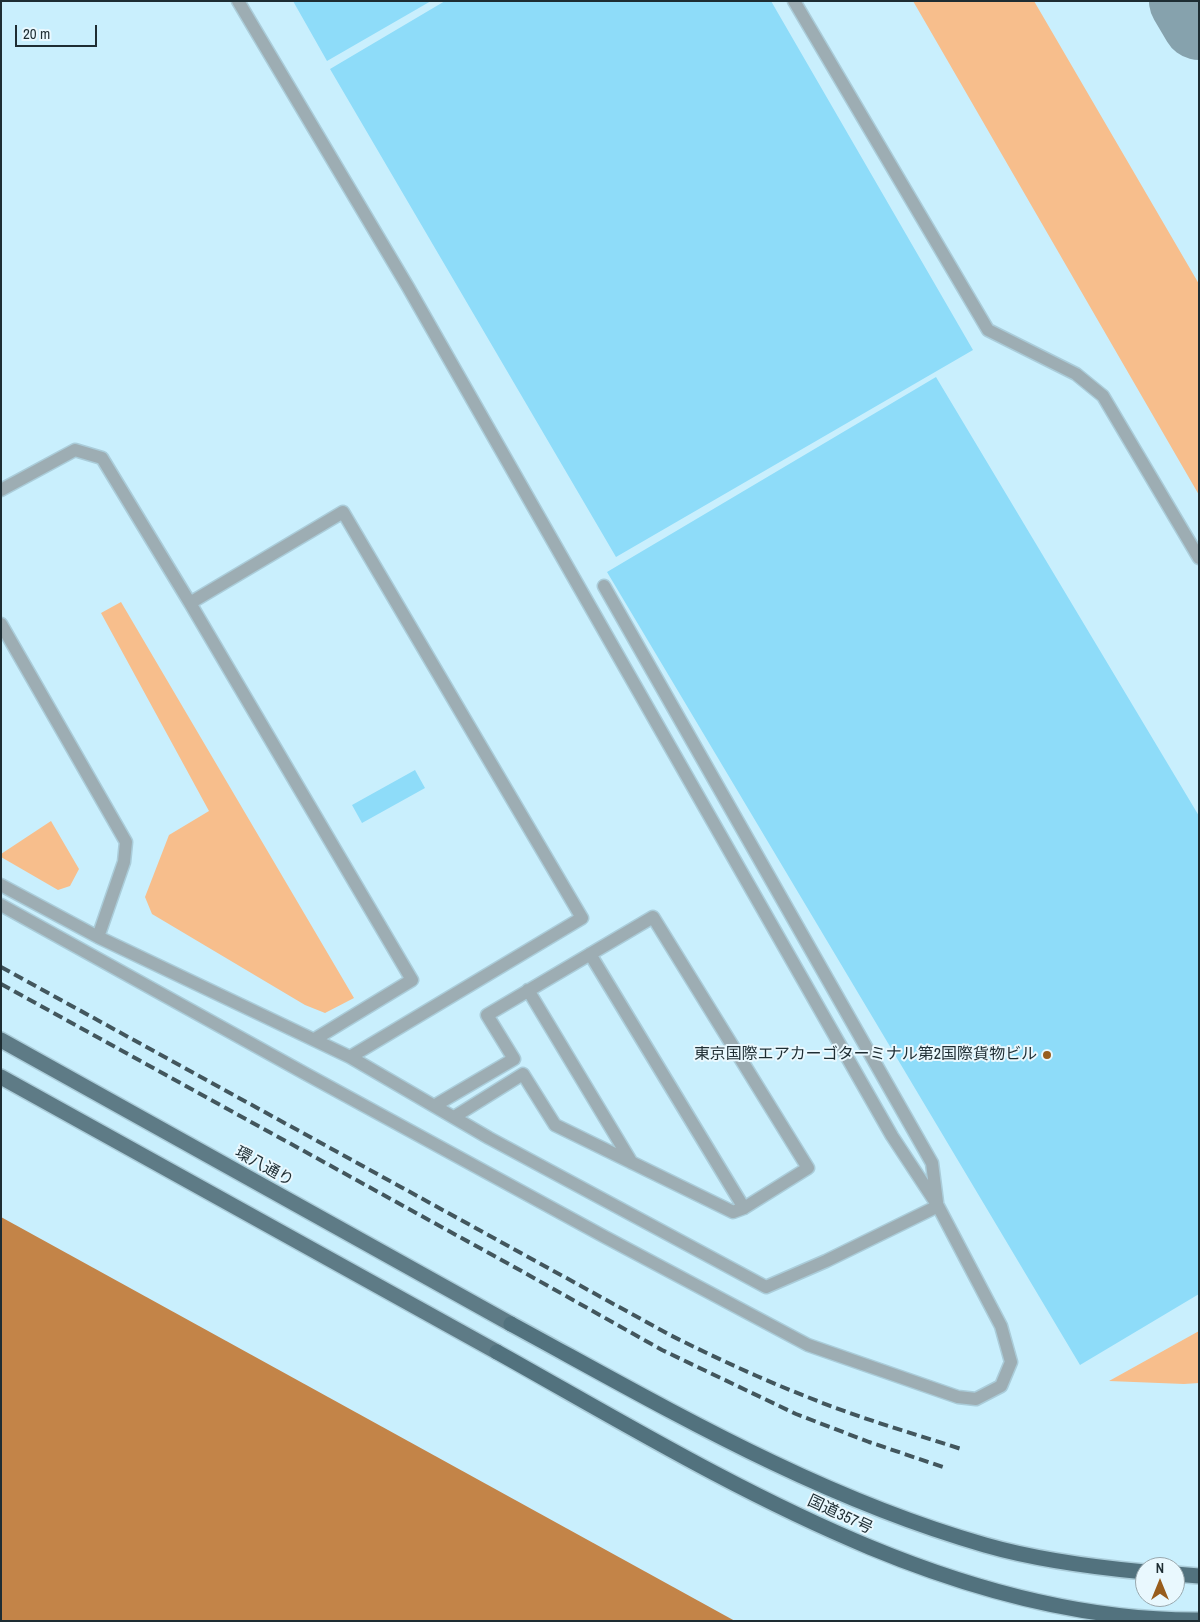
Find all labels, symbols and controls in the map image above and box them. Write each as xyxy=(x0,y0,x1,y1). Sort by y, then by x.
scale bar xyxy=(18,15,100,47)
text: 20 m xyxy=(23,23,50,44)
place label: 東京国際エアカーゴターミナル第2国際貨物ビル xyxy=(694,1045,1037,1065)
marker: 東京国際エアカーゴターミナル第2国際貨物ビル xyxy=(1041,1049,1053,1061)
street label: 環八通り xyxy=(231,1143,297,1191)
street label: 国道357号 xyxy=(804,1492,876,1538)
north arrow xyxy=(1135,1557,1185,1607)
text: N xyxy=(1156,1559,1164,1577)

